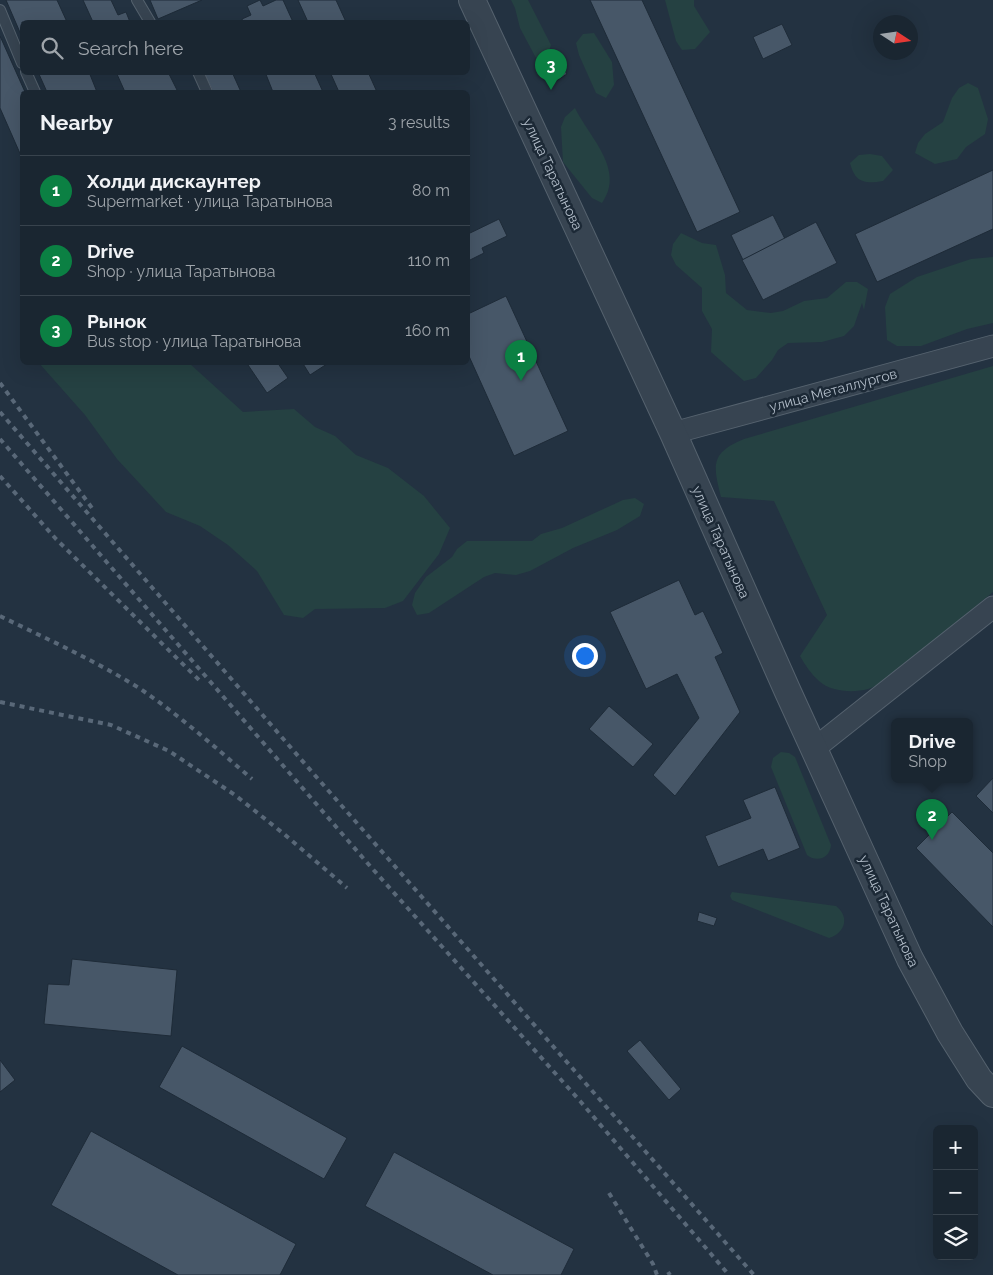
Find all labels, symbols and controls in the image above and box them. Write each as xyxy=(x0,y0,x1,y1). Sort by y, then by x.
north arrow xyxy=(873,15,918,60)
search box xyxy=(20,20,470,75)
icon: search xyxy=(38,34,66,62)
text: Search here xyxy=(78,37,184,59)
pin: 3 xyxy=(535,49,567,90)
text: Nearby xyxy=(40,110,113,135)
text: 3 results xyxy=(388,113,450,132)
street label: улица Таратынова xyxy=(520,116,586,232)
text: Холди дискаунтер xyxy=(87,170,261,192)
text: 1 xyxy=(52,181,60,200)
text: 80 m xyxy=(412,181,450,200)
text: Supermarket · улица Таратынова xyxy=(87,192,333,211)
text: Drive xyxy=(87,240,134,262)
text: 2 xyxy=(51,251,61,270)
text: 110 m xyxy=(408,251,450,270)
text: Shop · улица Таратынова xyxy=(87,262,275,281)
text: Рынок xyxy=(87,310,147,332)
text: 3 xyxy=(52,321,60,340)
text: 160 m xyxy=(405,321,450,340)
text: Bus stop · улица Таратынова xyxy=(87,332,301,351)
pin: 1 xyxy=(505,340,537,381)
street label: улица Металлургов xyxy=(767,365,899,415)
street label: улица Таратынова xyxy=(689,483,753,601)
your location xyxy=(572,643,598,669)
popup xyxy=(891,718,973,783)
text: Drive xyxy=(908,730,956,752)
text: Shop xyxy=(908,752,947,771)
pin: 2 xyxy=(916,799,948,840)
street label: улица Таратынова xyxy=(856,853,922,969)
map controls xyxy=(933,1125,978,1260)
button: + xyxy=(933,1125,978,1170)
button: − xyxy=(933,1170,978,1215)
button: layers xyxy=(933,1215,978,1260)

